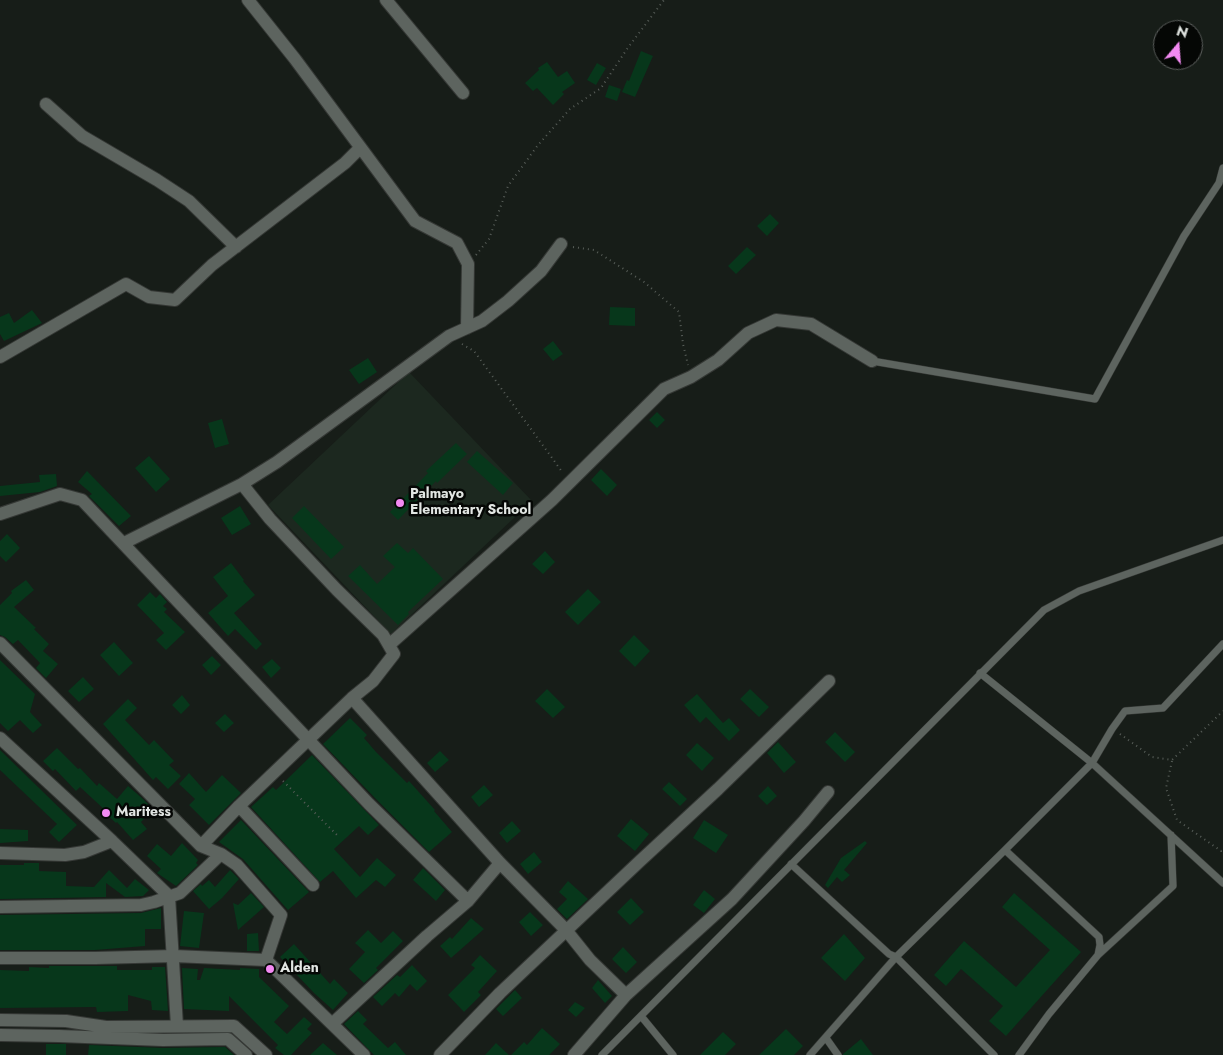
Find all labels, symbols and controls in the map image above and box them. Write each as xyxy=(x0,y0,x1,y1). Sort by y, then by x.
north arrow xyxy=(1153,20,1203,70)
text: N xyxy=(1174,20,1191,43)
place label: Palmayo Elementary School xyxy=(410,487,531,520)
marker: Palmayo Elementary School xyxy=(394,497,406,509)
place label: Maritess xyxy=(116,805,171,821)
marker: Maritess xyxy=(100,807,112,819)
place label: Alden xyxy=(280,961,319,977)
marker: Alden xyxy=(264,963,276,975)

